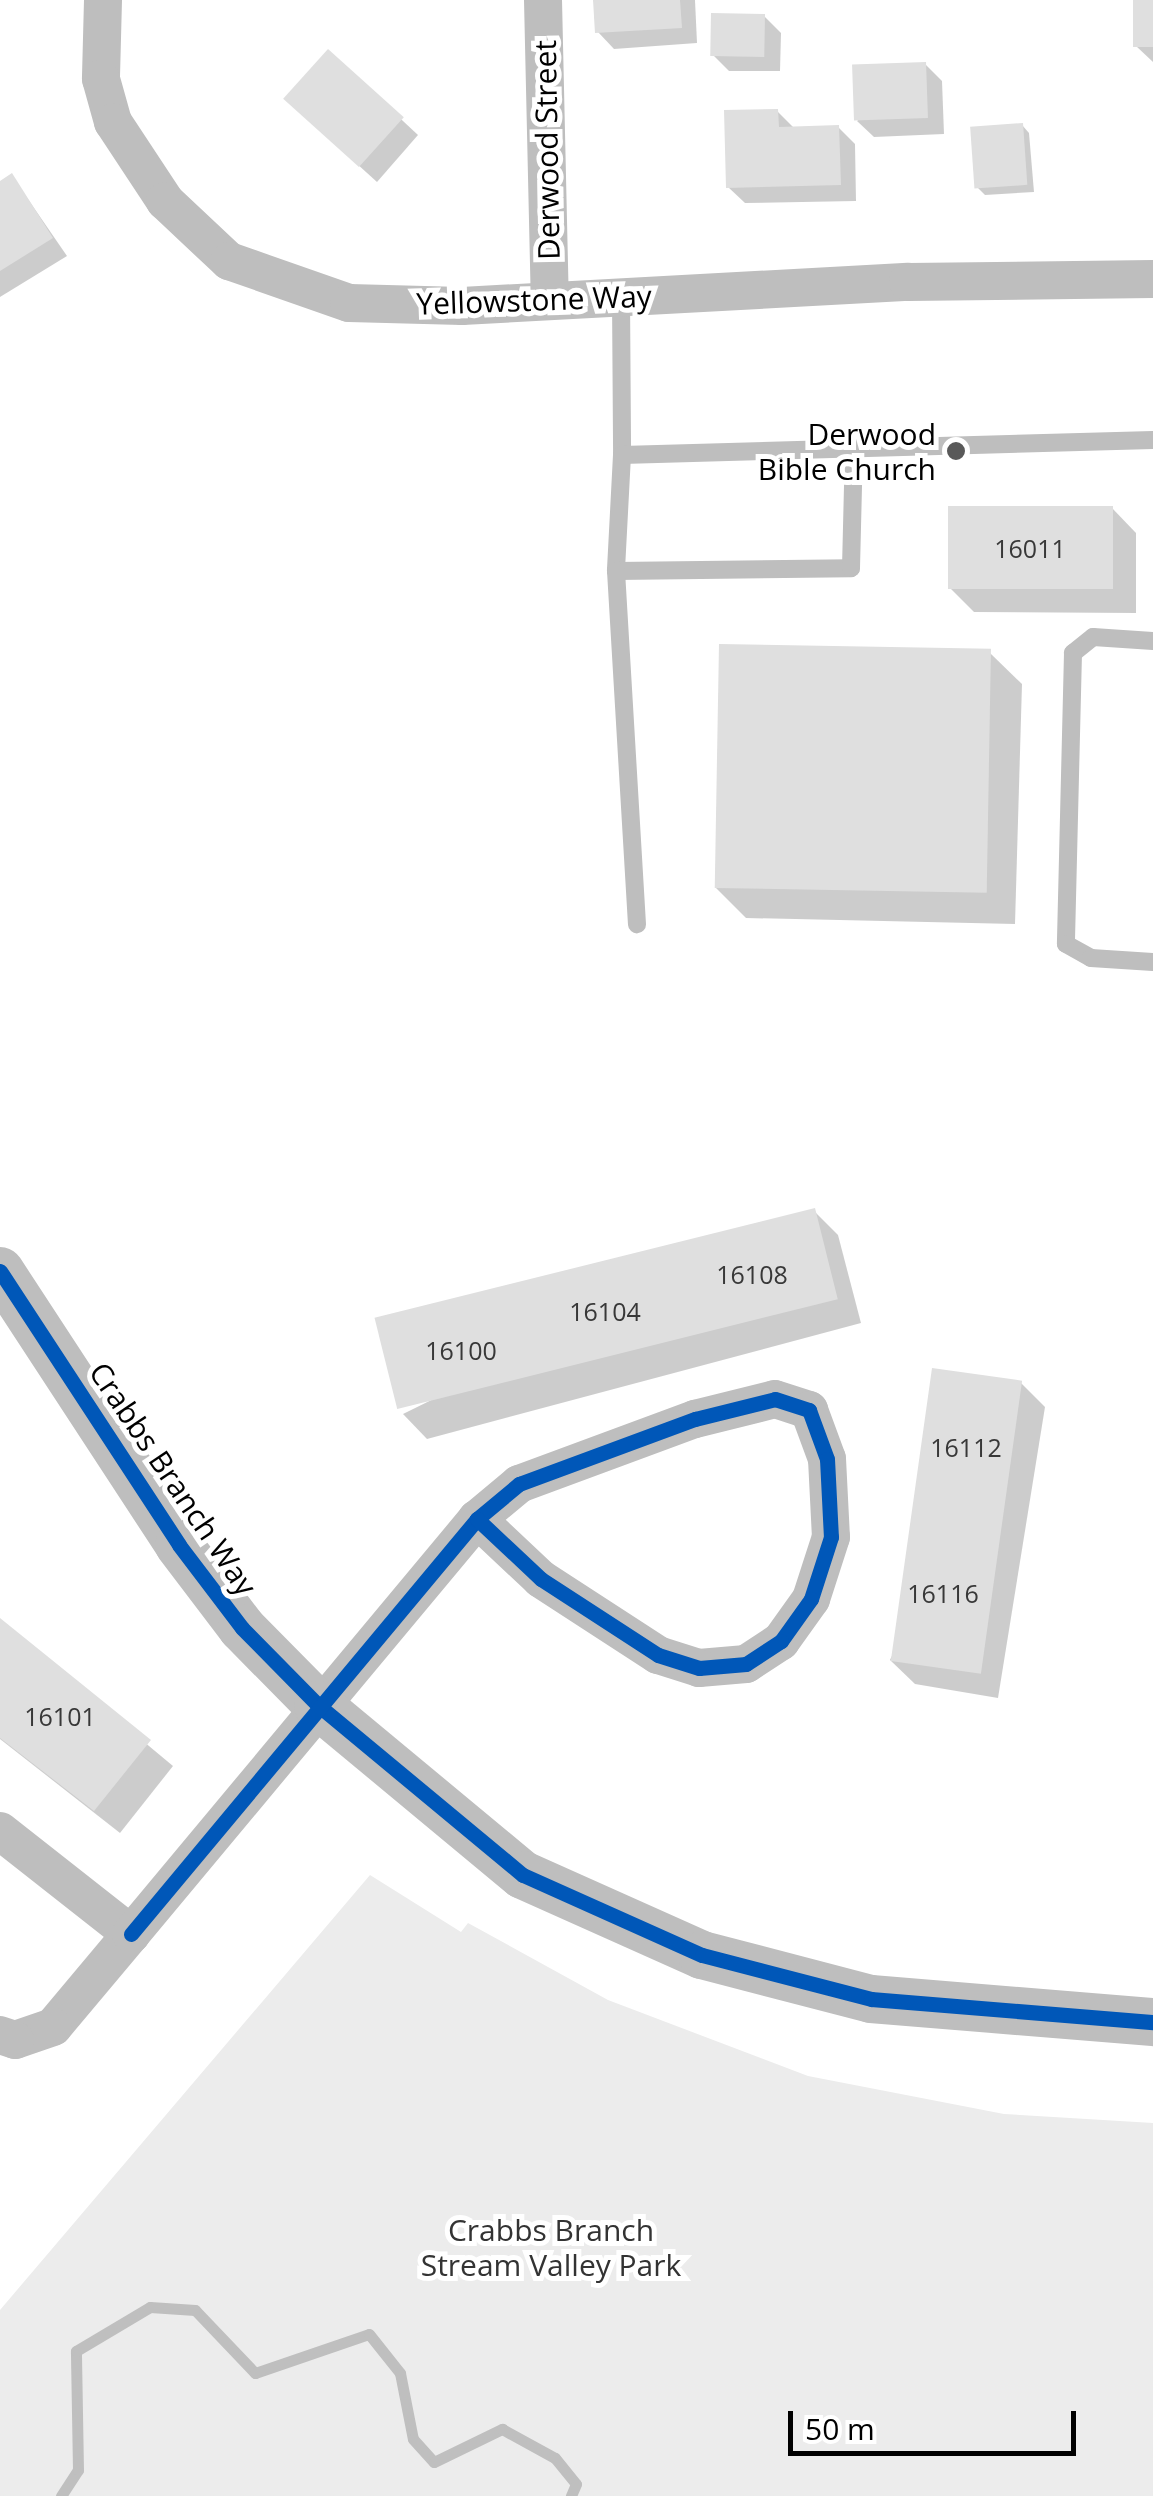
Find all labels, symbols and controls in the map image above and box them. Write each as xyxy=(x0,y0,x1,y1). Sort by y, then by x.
street label: Derwood Street xyxy=(527,40,567,260)
street label: Yellowstone Way xyxy=(416,278,652,322)
place label: Derwood Bible Church xyxy=(758,416,936,486)
marker: Derwood Bible Church xyxy=(945,440,967,462)
house number: 16011 xyxy=(994,533,1066,563)
house number: 16108 xyxy=(716,1259,788,1289)
house number: 16104 xyxy=(569,1296,641,1326)
house number: 16100 xyxy=(425,1335,497,1365)
street label: Crabbs Branch Way xyxy=(82,1356,264,1602)
house number: 16112 xyxy=(930,1432,1002,1462)
house number: 16116 xyxy=(907,1578,979,1608)
house number: 16101 xyxy=(24,1701,96,1731)
park label: Crabbs Branch Stream Valley Park xyxy=(421,2212,681,2282)
scale bar xyxy=(793,2391,1080,2453)
text: 50 m xyxy=(805,2408,875,2449)

